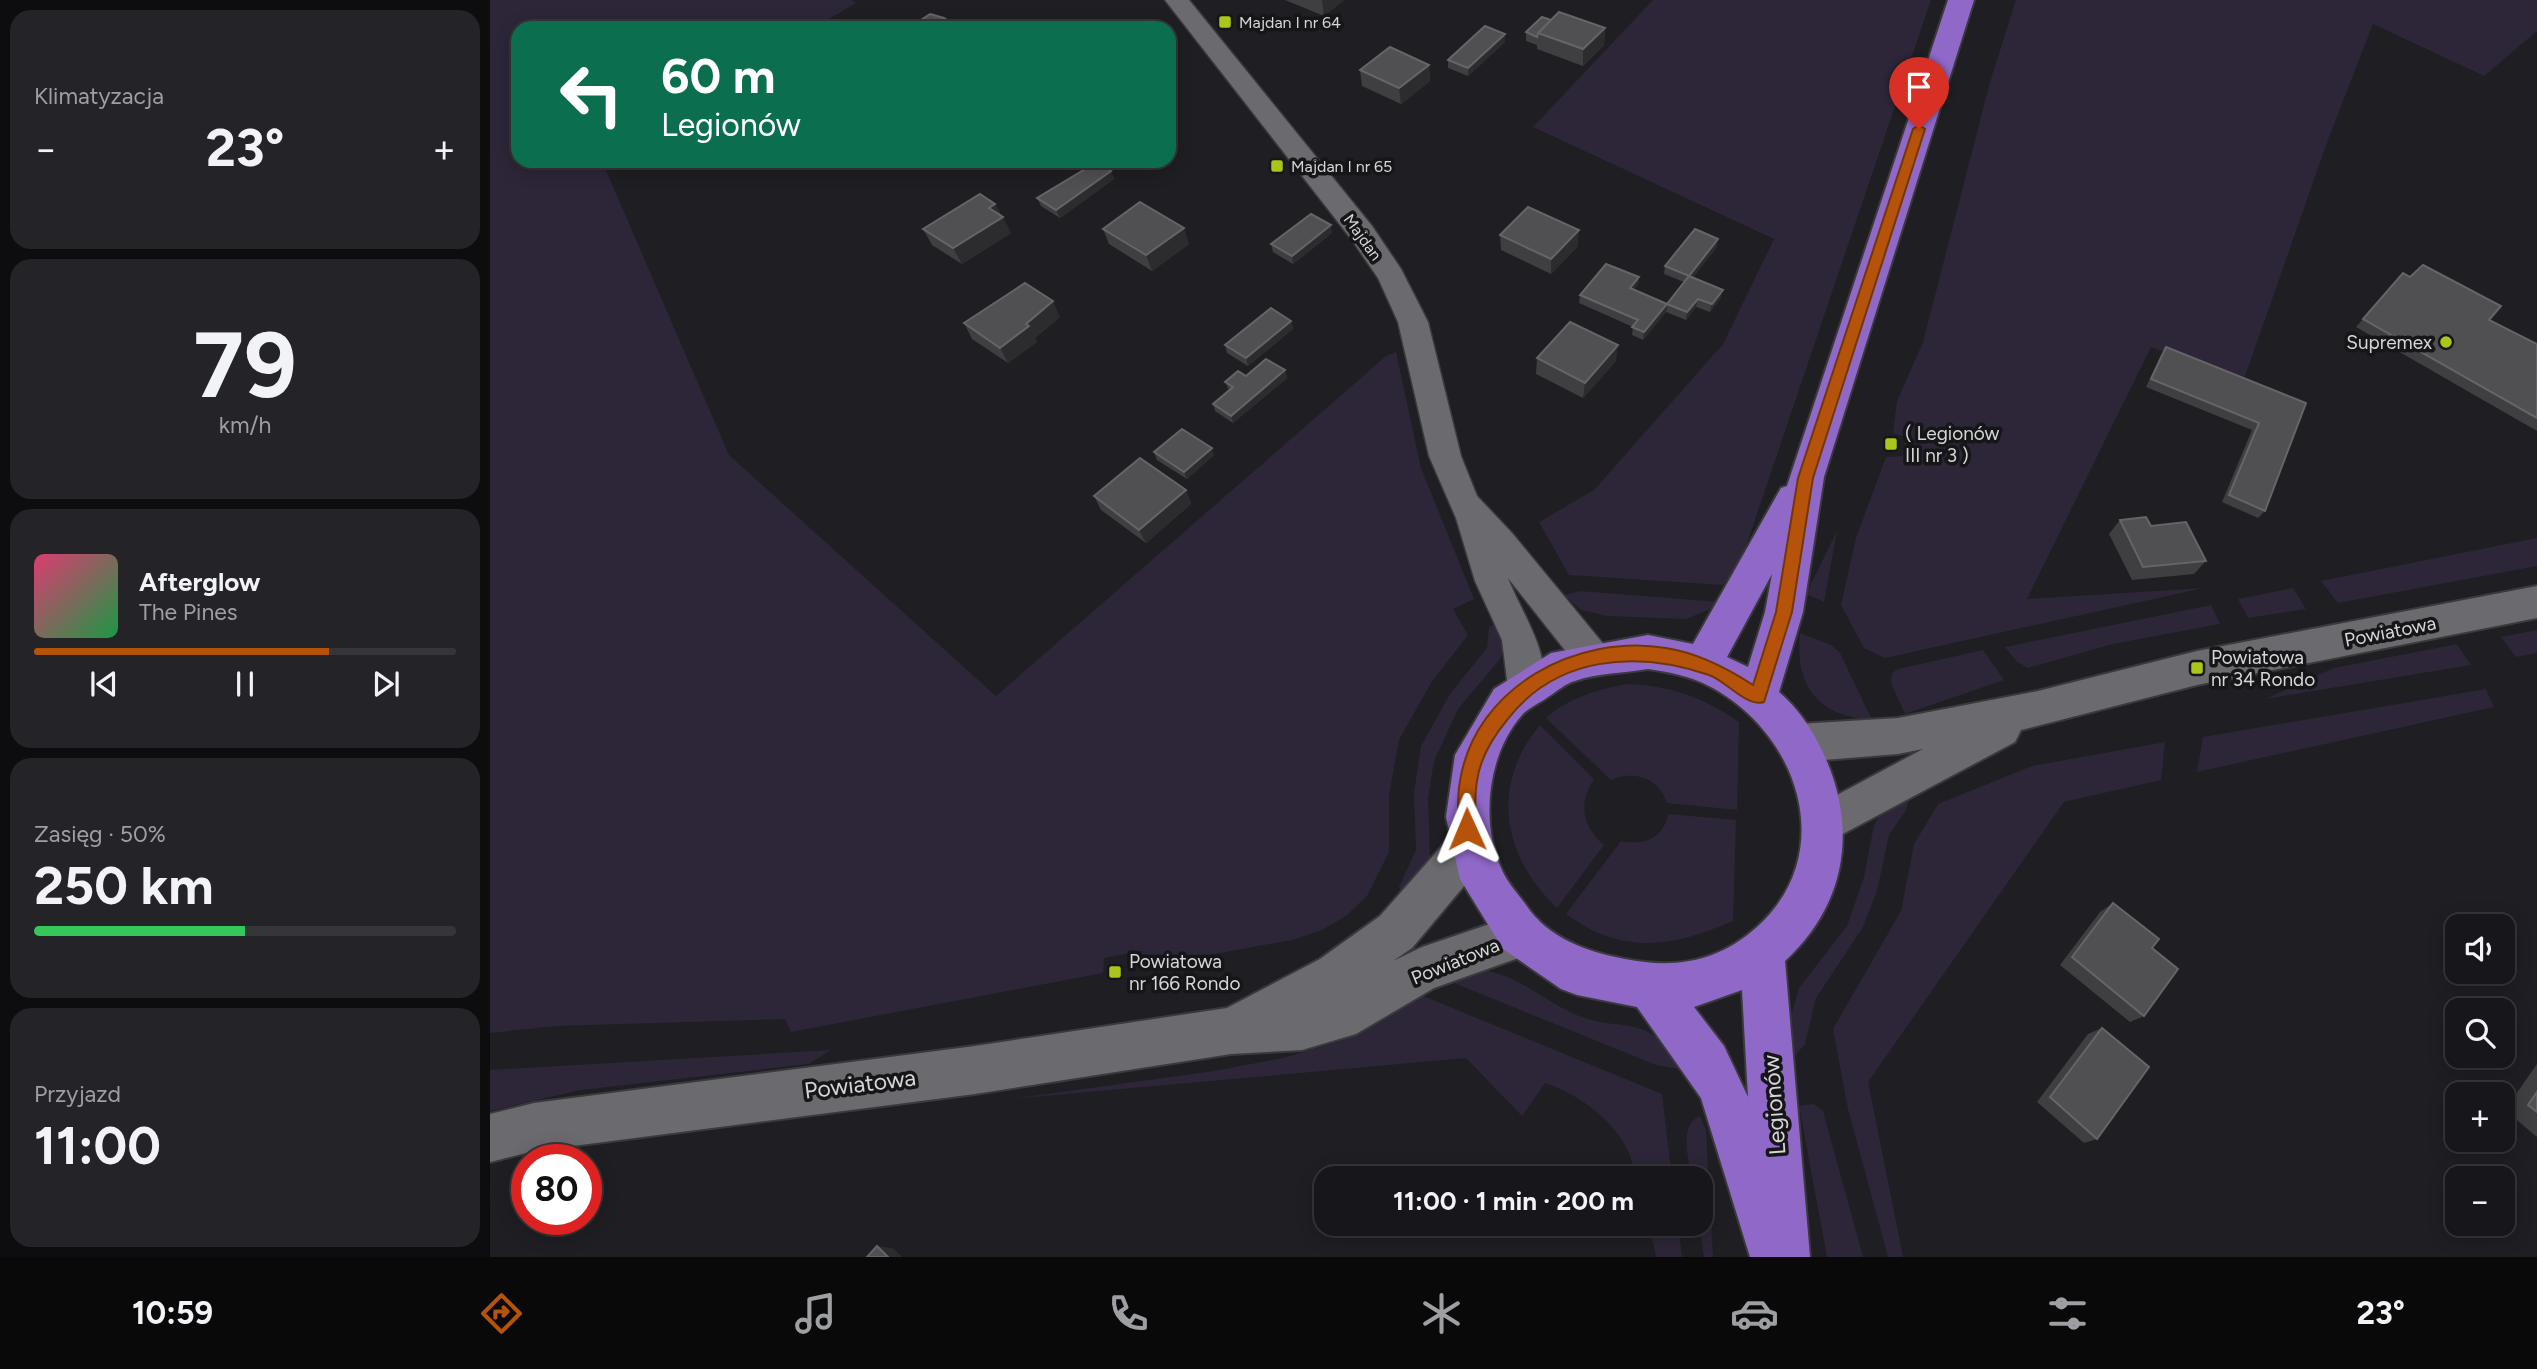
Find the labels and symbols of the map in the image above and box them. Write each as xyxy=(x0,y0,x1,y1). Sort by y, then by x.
place label: Majdan I nr 64 xyxy=(1239,13,1341,32)
marker: Majdan I nr 64 xyxy=(1217,14,1233,30)
pin xyxy=(1889,57,1949,129)
place label: Majdan I nr 65 xyxy=(1291,157,1392,176)
marker: Majdan I nr 65 xyxy=(1269,158,1285,174)
street label: Majdan xyxy=(1339,210,1386,264)
place label: Supremex xyxy=(2346,331,2432,354)
marker: Supremex xyxy=(2438,334,2454,350)
place label: ( Legionów III nr 3 ) xyxy=(1905,422,2000,467)
marker: ( Legionów III nr 3 ) xyxy=(1883,436,1899,452)
street label: Powiatowa xyxy=(2342,611,2438,652)
place label: Powiatowa nr 34 Rondo xyxy=(2211,646,2315,691)
marker: Powiatowa nr 34 Rondo xyxy=(2189,660,2205,676)
position arrow xyxy=(1430,792,1504,866)
street label: Powiatowa xyxy=(1408,933,1503,990)
place label: Powiatowa nr 166 Rondo xyxy=(1129,950,1240,995)
marker: Powiatowa nr 166 Rondo xyxy=(1107,964,1123,980)
street label: Legionów xyxy=(1757,1054,1791,1156)
street label: Powiatowa xyxy=(803,1063,917,1105)
speed limit sign: 80 xyxy=(511,1144,602,1235)

